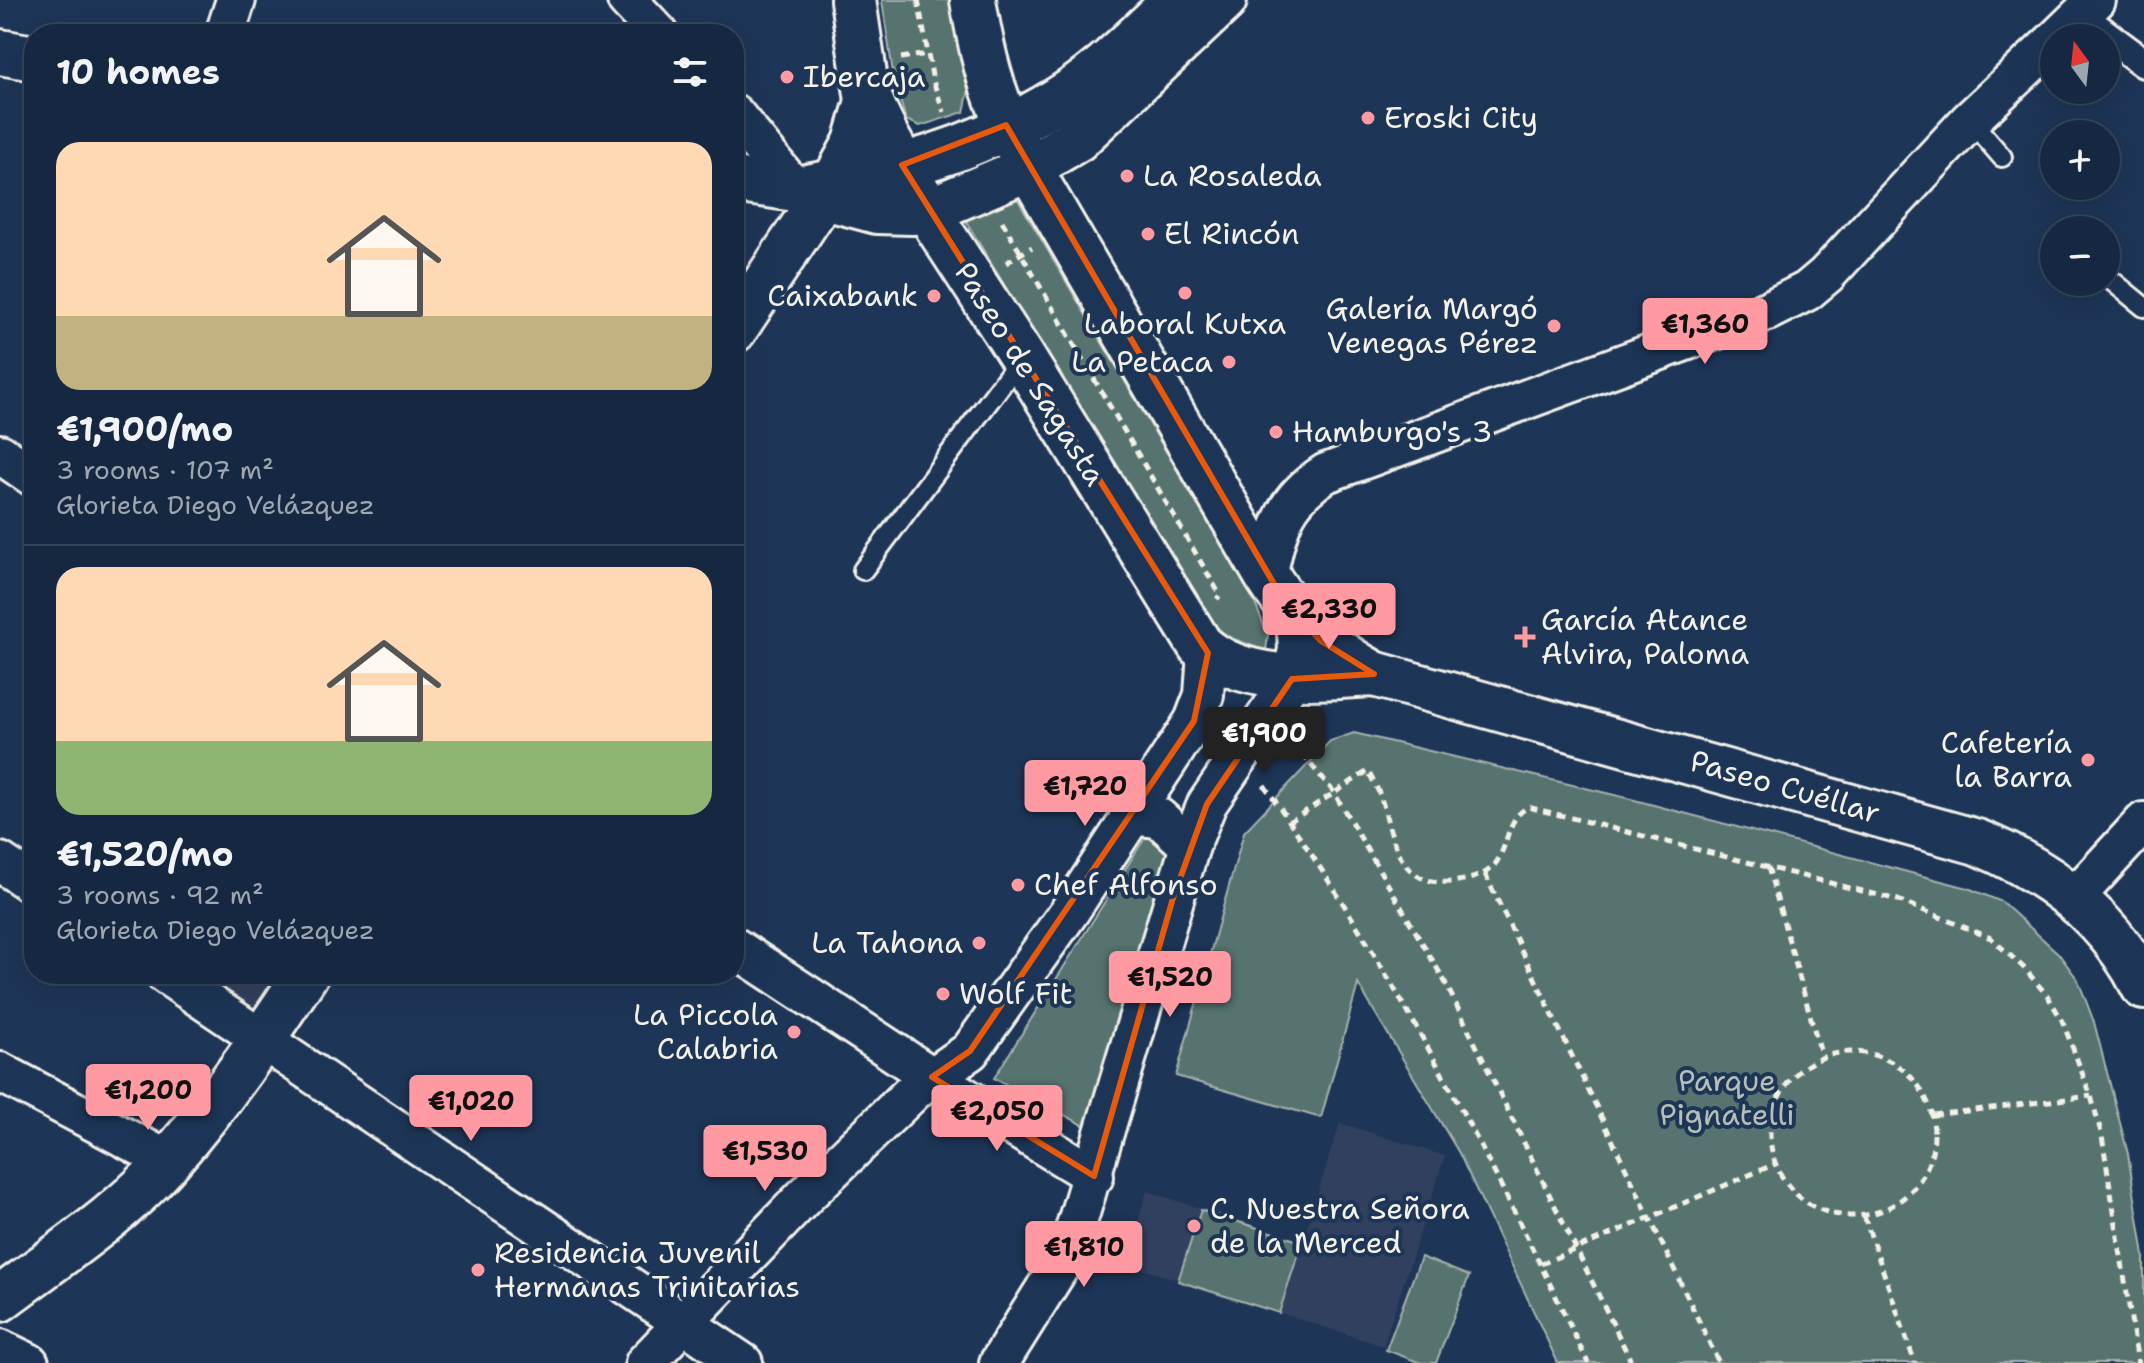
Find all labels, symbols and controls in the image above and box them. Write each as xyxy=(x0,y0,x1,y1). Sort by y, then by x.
north arrow xyxy=(2040,24,2120,104)
map controls xyxy=(2040,24,2120,296)
text: 10 homes xyxy=(56,49,220,95)
icon: filters xyxy=(668,50,712,94)
place label: Ibercaja xyxy=(803,56,926,97)
marker: Ibercaja xyxy=(778,68,796,86)
place label: Eroski City xyxy=(1384,97,1538,138)
marker: Eroski City xyxy=(1359,109,1377,127)
button: + xyxy=(2040,120,2120,200)
place label: La Rosaleda xyxy=(1143,155,1322,196)
marker: La Rosaleda xyxy=(1118,167,1136,185)
icon: home xyxy=(312,194,456,338)
place label: El Rincón xyxy=(1164,213,1299,254)
button: − xyxy=(2040,216,2120,296)
marker: El Rincón xyxy=(1139,225,1157,243)
street label: Paseo de Sagasta xyxy=(945,254,1116,494)
place label: Caixabank xyxy=(767,275,918,316)
marker: Laboral Kutxa xyxy=(1176,284,1194,302)
marker: Caixabank xyxy=(925,287,943,305)
place label: Galería Margó Venegas Pérez xyxy=(1325,288,1538,363)
pin: €1,360 xyxy=(1640,298,1770,366)
place label: Laboral Kutxa xyxy=(1084,303,1287,344)
text: €1,360 xyxy=(1660,306,1750,341)
marker: Galería Margó Venegas Pérez xyxy=(1545,317,1563,335)
place label: La Petaca xyxy=(1071,341,1213,382)
marker: La Petaca xyxy=(1220,353,1238,371)
text: €1,900/mo xyxy=(56,406,233,452)
place label: Hamburgo's 3 xyxy=(1292,411,1493,452)
marker: Hamburgo's 3 xyxy=(1267,423,1285,441)
text: 3 rooms · 107 m² xyxy=(56,452,274,487)
text: Glorieta Diego Velázquez xyxy=(56,487,375,522)
pin: €2,330 xyxy=(1264,583,1394,651)
text: €2,330 xyxy=(1281,591,1377,626)
place label: García Atance Alvira, Paloma xyxy=(1541,599,1749,674)
icon: home xyxy=(312,619,456,763)
marker: García Atance Alvira, Paloma xyxy=(1516,628,1534,646)
pin: €1,900 xyxy=(1199,707,1329,775)
text: €1,900 xyxy=(1221,715,1307,750)
place label: Cafetería la Barra xyxy=(1941,722,2072,797)
street label: Paseo Cuéllar xyxy=(1685,740,1885,833)
marker: Cafetería la Barra xyxy=(2079,751,2097,769)
pin: €1,720 xyxy=(1020,760,1150,828)
text: €1,720 xyxy=(1043,768,1127,803)
text: €1,520/mo xyxy=(56,831,234,877)
place label: Chef Alfonso xyxy=(1034,864,1218,905)
marker: Chef Alfonso xyxy=(1009,876,1027,894)
text: 3 rooms · 92 m² xyxy=(56,877,264,912)
text: Glorieta Diego Velázquez xyxy=(56,912,375,947)
place label: La Tahona xyxy=(811,922,963,963)
marker: La Tahona xyxy=(970,934,988,952)
pin: €1,520 xyxy=(1105,951,1235,1019)
text: €1,520 xyxy=(1127,959,1213,994)
place label: Wolf Fit xyxy=(959,973,1073,1014)
marker: Wolf Fit xyxy=(934,985,952,1003)
place label: La Piccola Calabria xyxy=(633,994,778,1069)
marker: La Piccola Calabria xyxy=(785,1023,803,1041)
park label: Parque Pignatelli xyxy=(1659,1060,1795,1135)
pin: €1,200 xyxy=(83,1064,213,1132)
text: €1,200 xyxy=(104,1072,192,1107)
pin: €1,020 xyxy=(406,1075,536,1143)
text: €1,020 xyxy=(427,1083,515,1118)
pin: €2,050 xyxy=(932,1085,1062,1153)
text: €2,050 xyxy=(949,1093,1045,1128)
pin: €1,530 xyxy=(700,1125,830,1193)
text: €1,530 xyxy=(721,1133,809,1168)
place label: C. Nuestra Señora de la Merced xyxy=(1210,1188,1470,1263)
marker: C. Nuestra Señora de la Merced xyxy=(1185,1217,1203,1235)
pin: €1,810 xyxy=(1019,1221,1149,1289)
text: €1,810 xyxy=(1043,1229,1125,1264)
place label: Residencia Juvenil Hermanas Trinitarias xyxy=(494,1232,800,1307)
marker: Residencia Juvenil Hermanas Trinitarias xyxy=(469,1261,487,1279)

